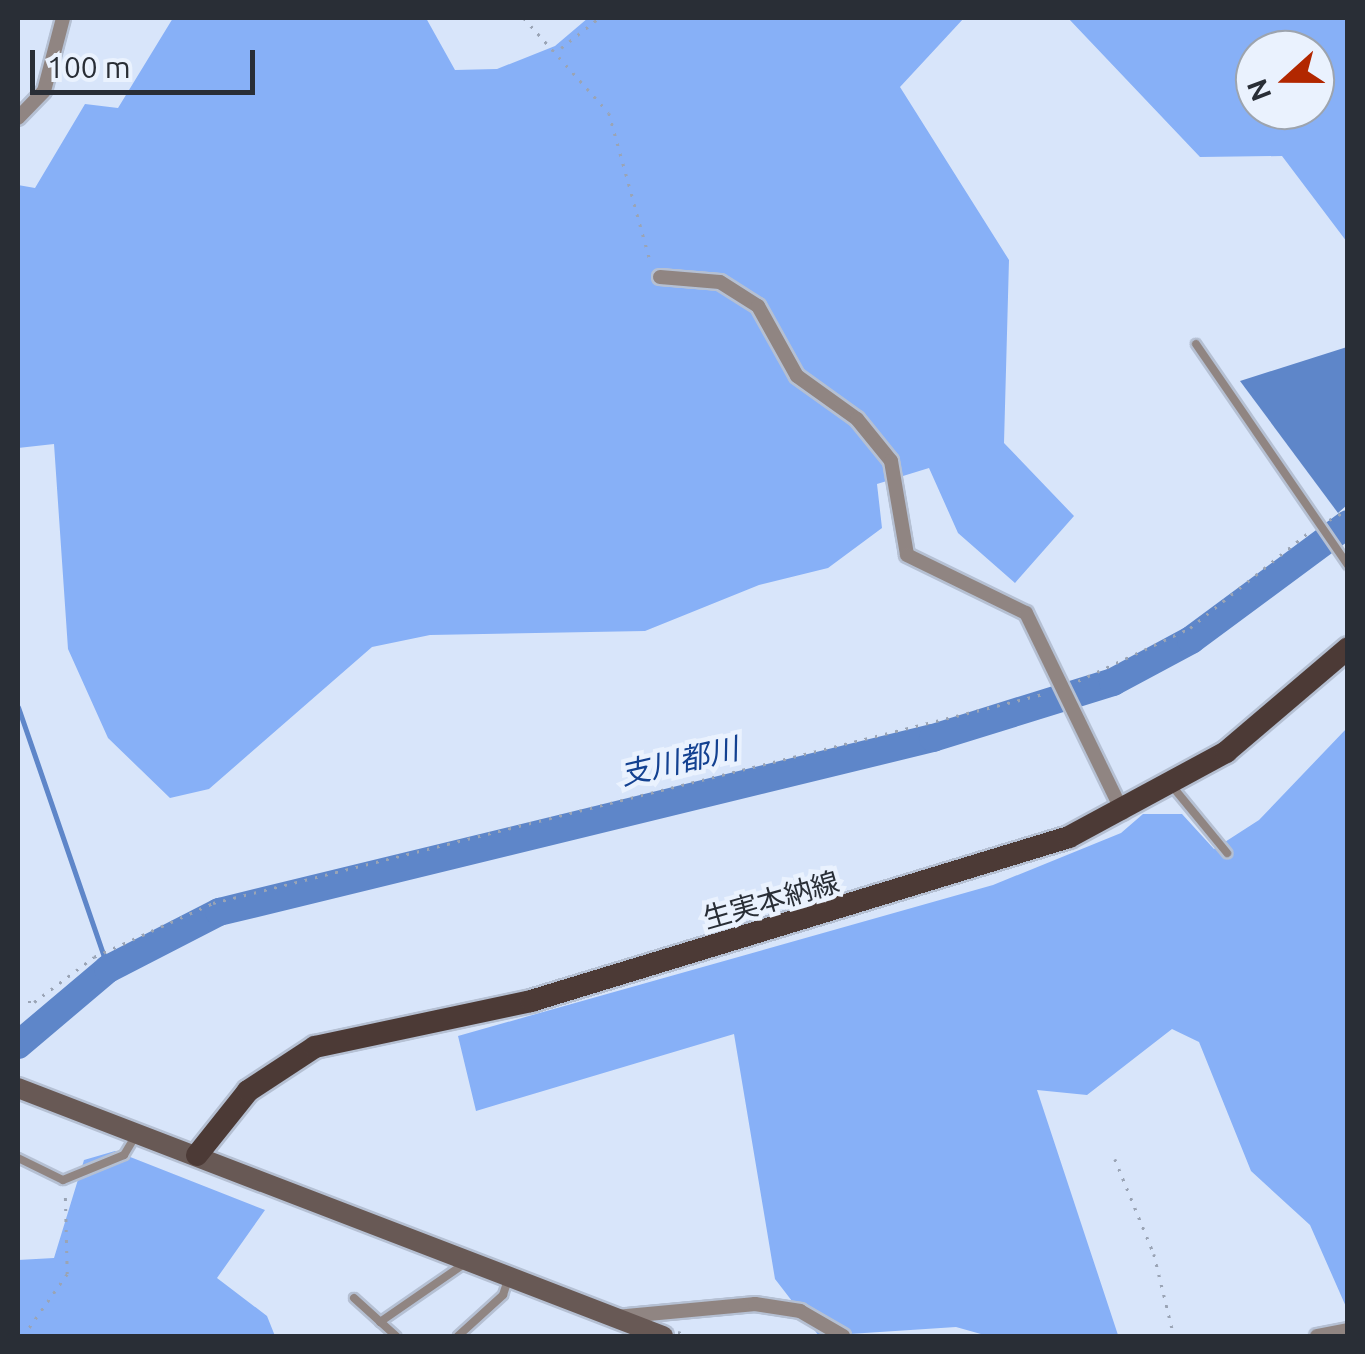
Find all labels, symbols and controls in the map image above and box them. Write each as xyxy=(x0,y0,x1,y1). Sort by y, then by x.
scale bar xyxy=(35,30,260,92)
north arrow xyxy=(1235,30,1335,130)
text: 100 m xyxy=(47,50,131,84)
text: N xyxy=(1240,75,1277,106)
water label: 支川都川 xyxy=(616,730,742,792)
street label: 生実本納線 xyxy=(699,865,843,935)

